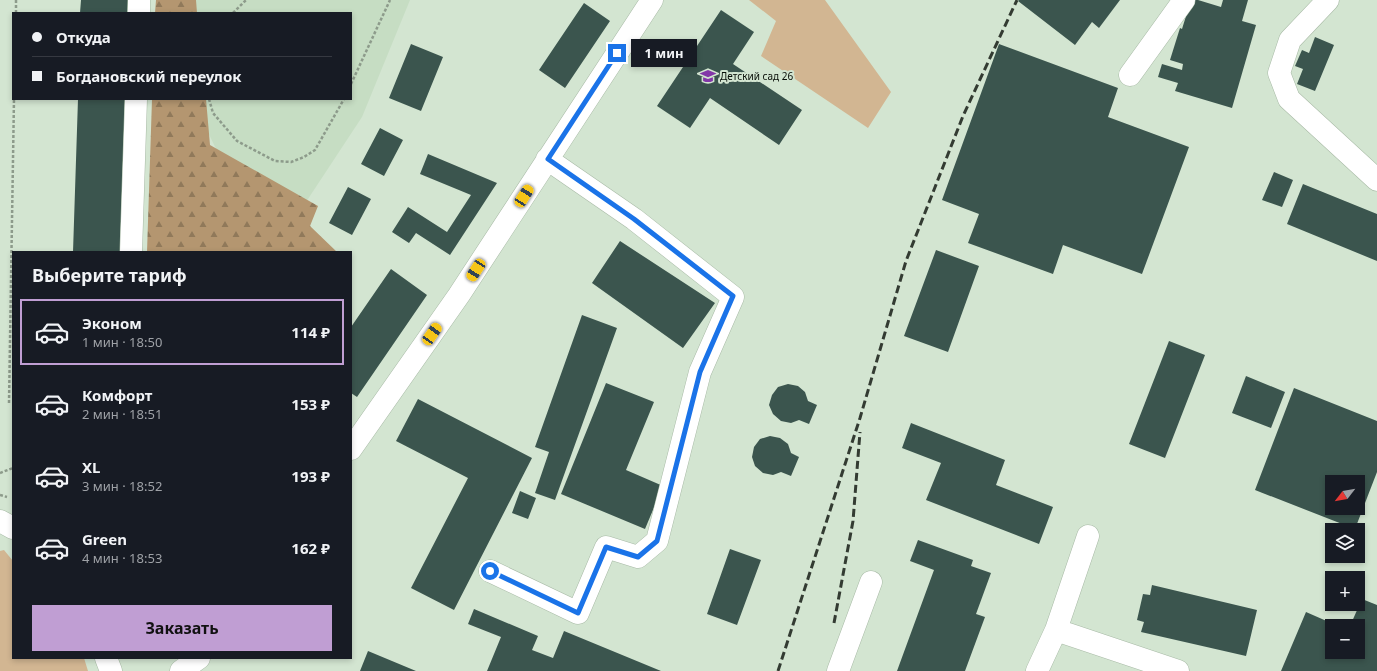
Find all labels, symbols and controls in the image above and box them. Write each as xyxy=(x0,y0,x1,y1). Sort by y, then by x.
text: Откуда xyxy=(56,27,111,47)
callout: 1 мин xyxy=(631,39,697,67)
route end xyxy=(608,44,626,62)
text: 1 мин xyxy=(645,44,684,62)
text: Богдановский переулок xyxy=(56,66,241,86)
school or university icon: Детский сад 26 xyxy=(699,67,717,85)
place label: Детский сад 26 xyxy=(720,69,793,83)
car xyxy=(512,183,536,209)
car xyxy=(464,257,488,283)
text: Выберите тариф xyxy=(32,263,187,287)
text: Эконом xyxy=(82,313,142,333)
icon: car xyxy=(34,314,70,350)
car xyxy=(420,321,444,347)
text: 114 ₽ xyxy=(291,322,330,342)
text: 1 мин · 18:50 xyxy=(82,333,162,351)
text: Комфорт xyxy=(82,385,152,405)
icon: car xyxy=(34,386,70,422)
text: 153 ₽ xyxy=(291,394,330,414)
text: 2 мин · 18:51 xyxy=(82,405,162,423)
text: XL xyxy=(82,457,100,477)
icon: car xyxy=(34,458,70,494)
text: 193 ₽ xyxy=(291,466,330,486)
north arrow xyxy=(1325,475,1365,515)
map controls xyxy=(1325,475,1365,659)
text: 3 мин · 18:52 xyxy=(82,477,162,495)
button: layers xyxy=(1325,523,1365,563)
text: Green xyxy=(82,529,127,549)
icon: car xyxy=(34,530,70,566)
text: 162 ₽ xyxy=(291,538,330,558)
text: 4 мин · 18:53 xyxy=(82,549,162,567)
route start xyxy=(481,562,499,580)
button: + xyxy=(1325,571,1365,611)
button: Заказать xyxy=(32,605,332,651)
button: − xyxy=(1325,619,1365,659)

